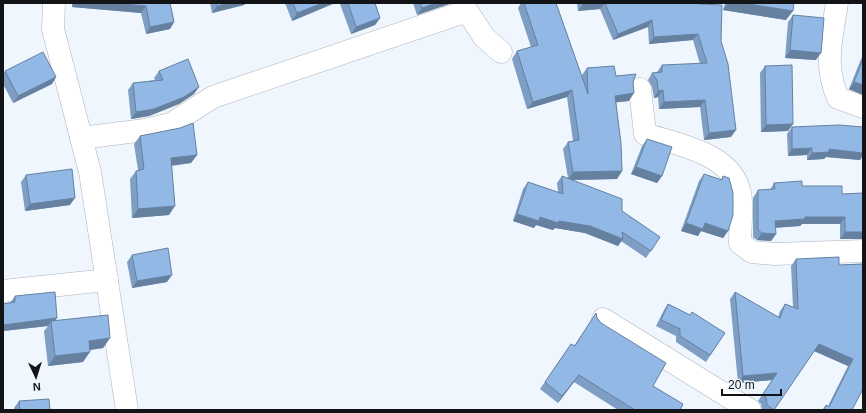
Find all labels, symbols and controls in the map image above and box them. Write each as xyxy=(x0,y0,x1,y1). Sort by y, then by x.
north arrow xyxy=(16,357,56,397)
scale bar xyxy=(722,371,781,397)
text: 20 m xyxy=(728,378,755,392)
text: N xyxy=(32,381,41,393)

